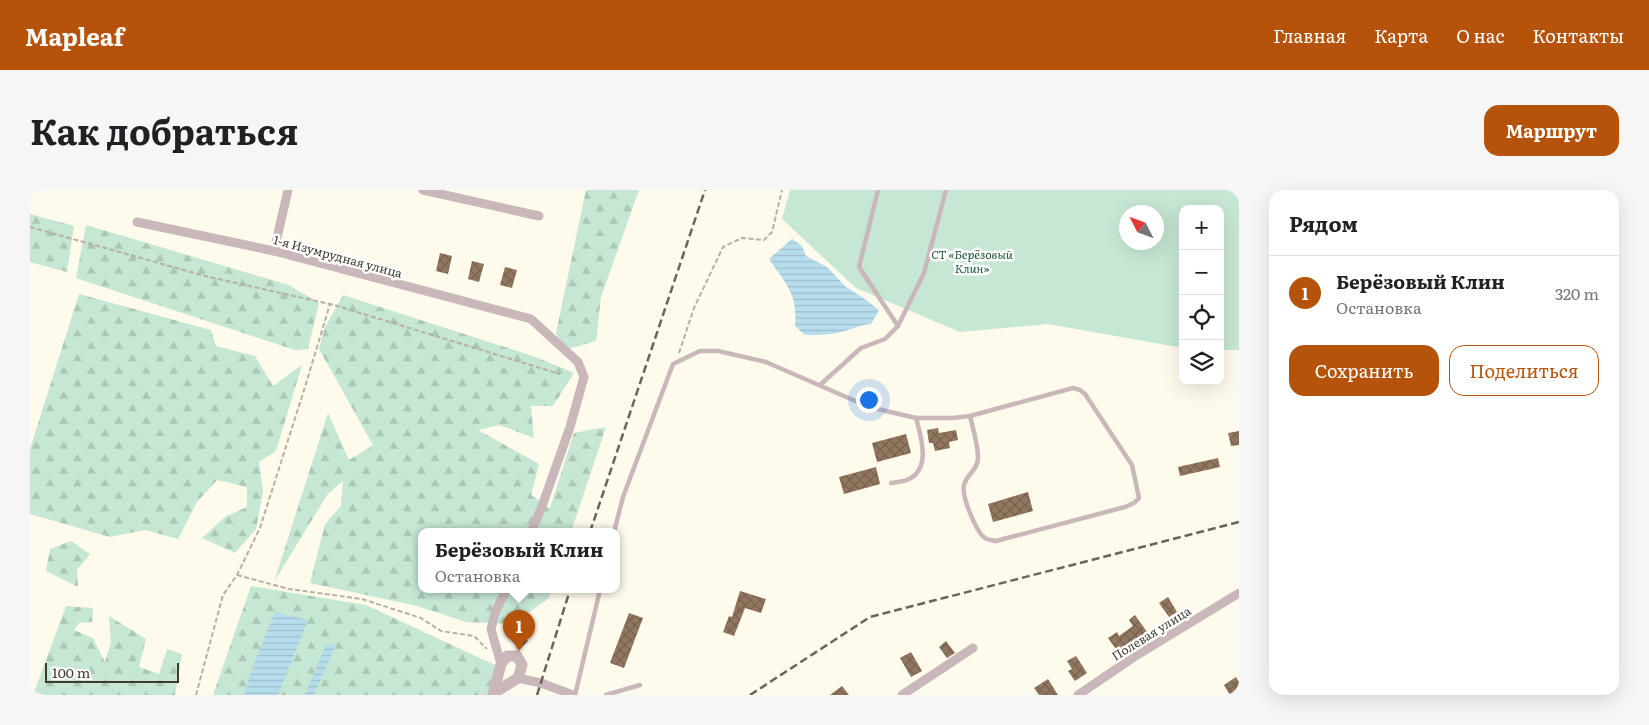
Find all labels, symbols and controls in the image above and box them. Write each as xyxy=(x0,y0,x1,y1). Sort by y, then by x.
text: Mapleaf xyxy=(25,18,124,53)
text: Главная xyxy=(1273,22,1346,49)
text: Карта xyxy=(1374,22,1428,49)
text: О нас xyxy=(1456,22,1504,49)
text: Контакты xyxy=(1532,22,1624,49)
text: Как добраться xyxy=(30,104,298,156)
button: Маршрут xyxy=(1484,105,1619,156)
north arrow xyxy=(1119,205,1164,250)
map controls xyxy=(1179,205,1224,385)
button: + xyxy=(1179,205,1224,250)
text: Рядом xyxy=(1289,207,1358,238)
street label: 1-я Изумрудная улица xyxy=(272,230,405,282)
park label: СТ «Берёзовый Клин» xyxy=(931,245,1014,277)
button: − xyxy=(1179,250,1224,295)
text: Берёзовый Клин xyxy=(1336,267,1505,295)
text: 1 xyxy=(1302,281,1308,305)
text: 320 m xyxy=(1555,281,1599,305)
button: locate xyxy=(1179,295,1224,340)
text: Остановка xyxy=(1336,295,1422,319)
button: layers xyxy=(1179,340,1224,385)
button: Сохранить xyxy=(1289,345,1439,396)
button: Поделиться xyxy=(1449,345,1599,396)
your location xyxy=(856,387,882,413)
popup xyxy=(418,528,620,593)
text: Берёзовый Клин xyxy=(435,535,603,563)
text: Остановка xyxy=(435,563,520,587)
street label: Полевая улица xyxy=(1108,601,1195,665)
pin: 1 xyxy=(503,610,535,651)
scale bar xyxy=(45,660,179,683)
text: 100 m xyxy=(52,662,90,682)

